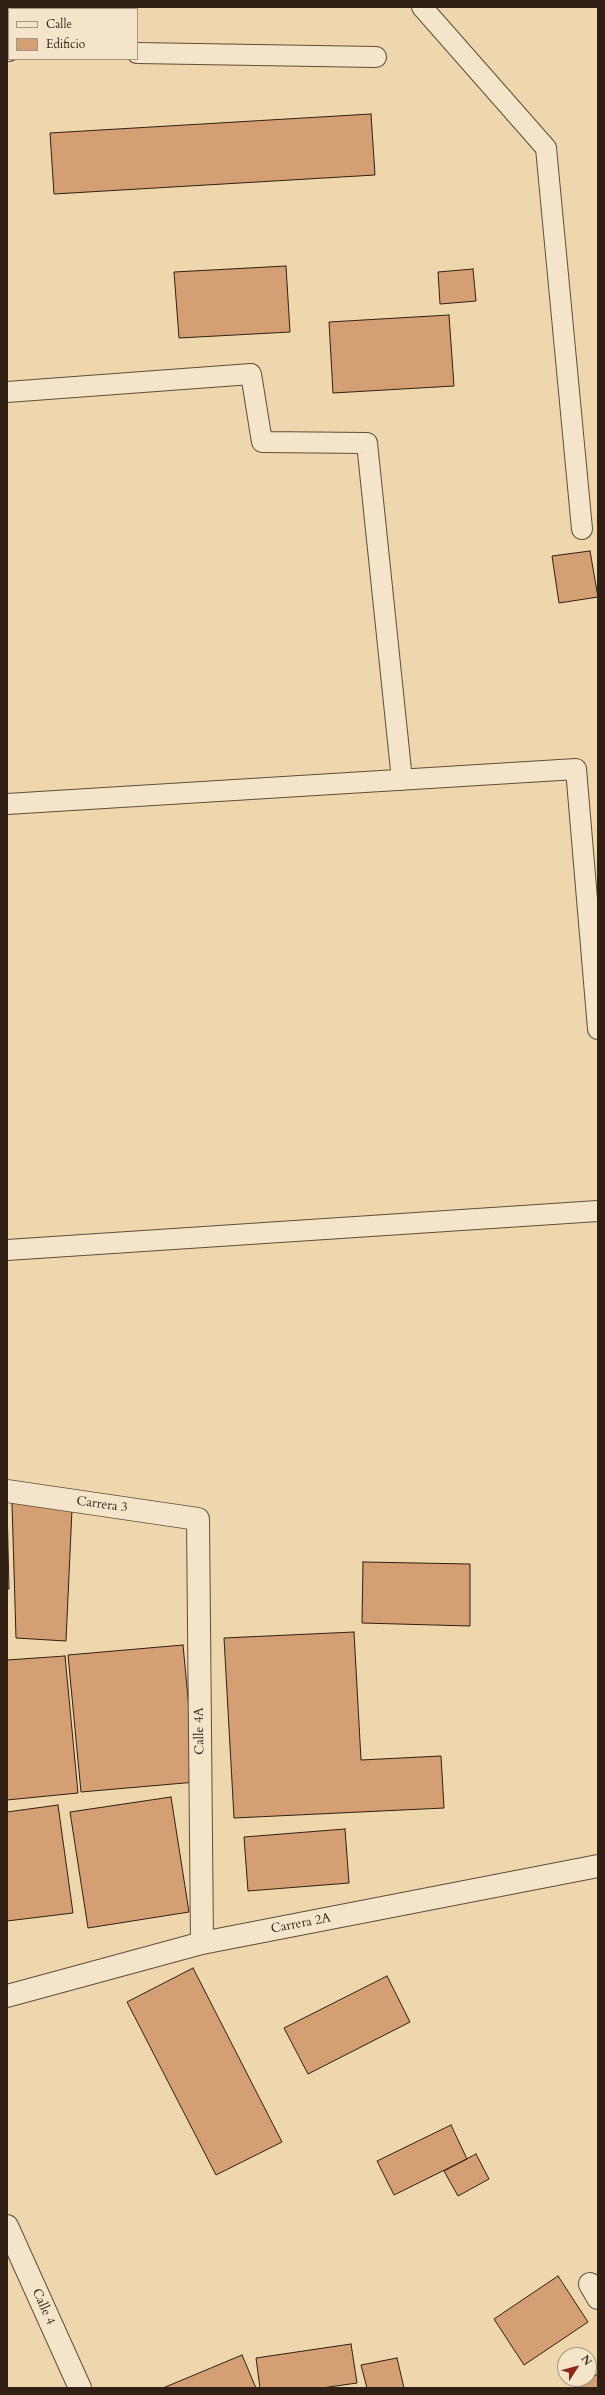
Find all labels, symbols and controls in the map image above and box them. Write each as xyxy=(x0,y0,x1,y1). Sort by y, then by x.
legend xyxy=(8,8,138,60)
text: Calle xyxy=(46,16,72,32)
text: Edificio xyxy=(46,36,85,52)
street label: Carrera 3 xyxy=(75,1494,129,1516)
street label: Calle 4A xyxy=(192,1707,208,1755)
street label: Carrera 2A xyxy=(270,1911,332,1937)
street label: Calle 4 xyxy=(28,2286,58,2328)
north arrow xyxy=(557,2347,597,2387)
text: N xyxy=(577,2352,595,2369)

